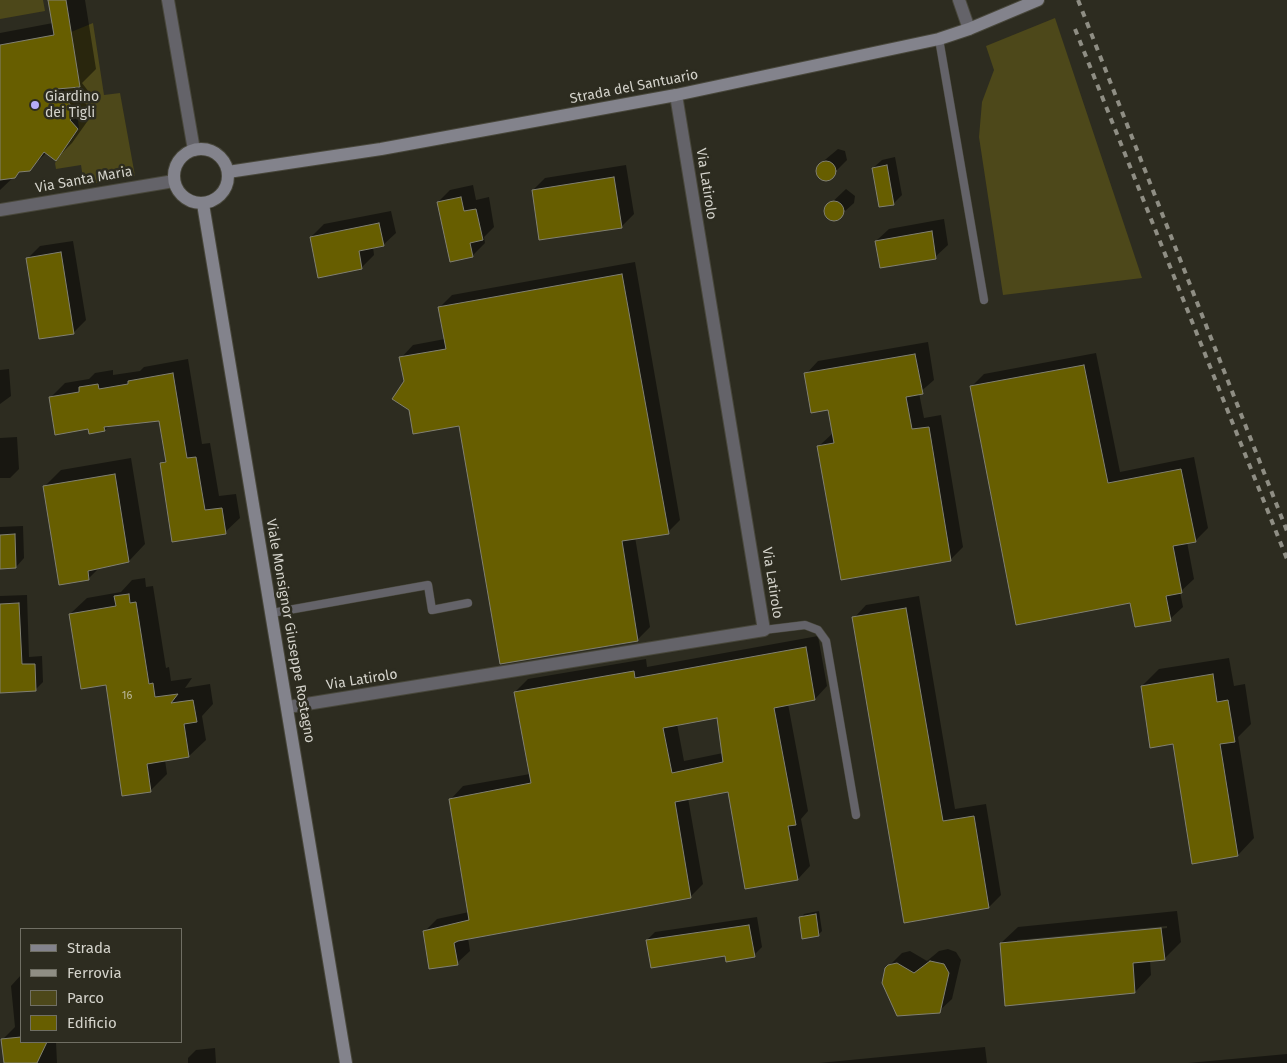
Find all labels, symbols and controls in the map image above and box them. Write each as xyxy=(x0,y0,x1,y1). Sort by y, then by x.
street label: Strada del Santuario xyxy=(568,66,700,108)
place label: Giardino dei Tigli xyxy=(45,89,99,121)
marker: Giardino dei Tigli xyxy=(29,99,41,111)
street label: Via Latirolo xyxy=(692,147,720,221)
street label: Via Santa Maria xyxy=(34,163,134,197)
street label: Viale Monsignor Giuseppe Rostagno xyxy=(262,518,318,744)
street label: Via Latirolo xyxy=(758,546,786,620)
street label: Via Latirolo xyxy=(325,666,399,694)
house number: 16 xyxy=(122,689,132,703)
legend xyxy=(20,928,182,1043)
text: Strada xyxy=(67,939,111,957)
text: Ferrovia xyxy=(67,964,122,982)
text: Parco xyxy=(67,989,104,1007)
text: Edificio xyxy=(67,1014,117,1032)

